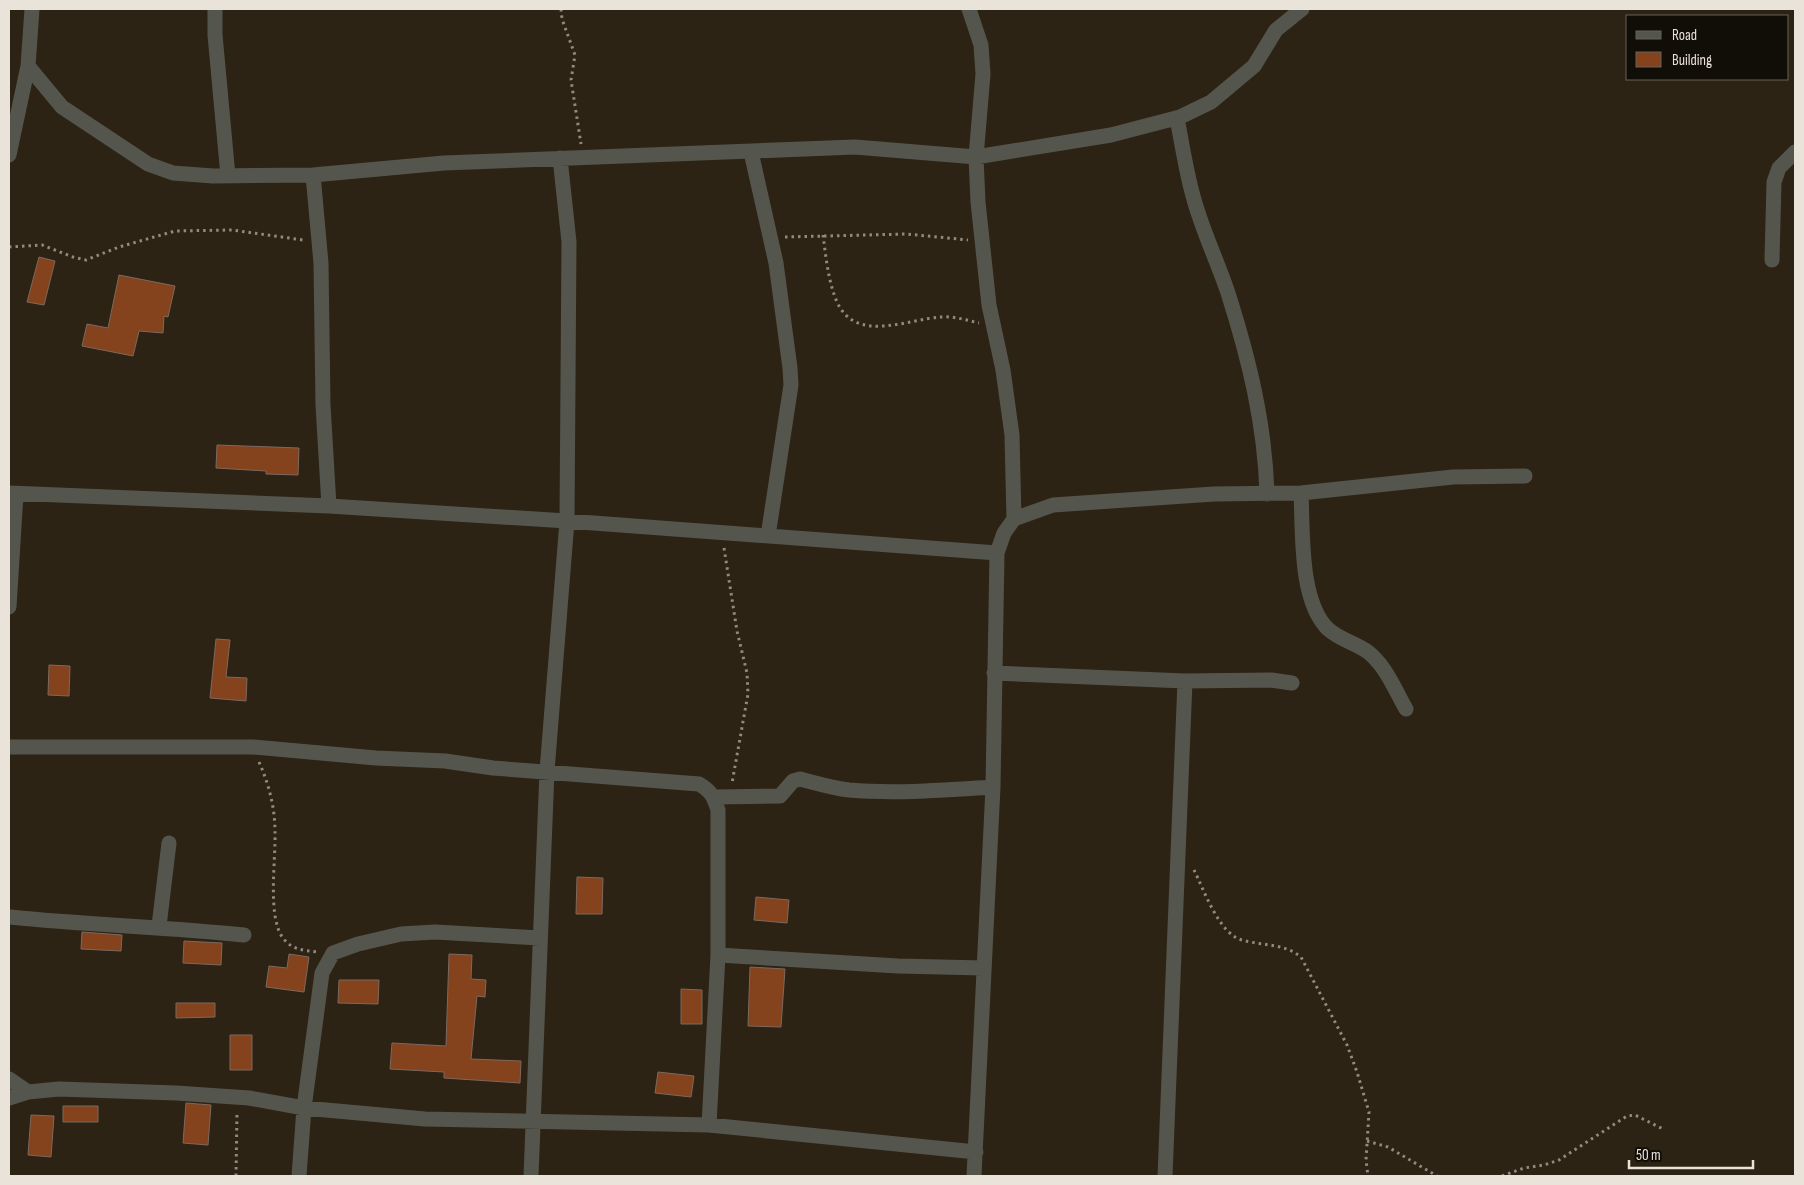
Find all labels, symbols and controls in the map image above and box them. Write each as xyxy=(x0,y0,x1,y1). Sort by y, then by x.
legend xyxy=(1626,15,1789,80)
text: Road xyxy=(1672,26,1697,45)
text: Building xyxy=(1672,51,1712,70)
scale bar xyxy=(1629,1138,1753,1170)
text: 50 m xyxy=(1636,1146,1661,1165)

